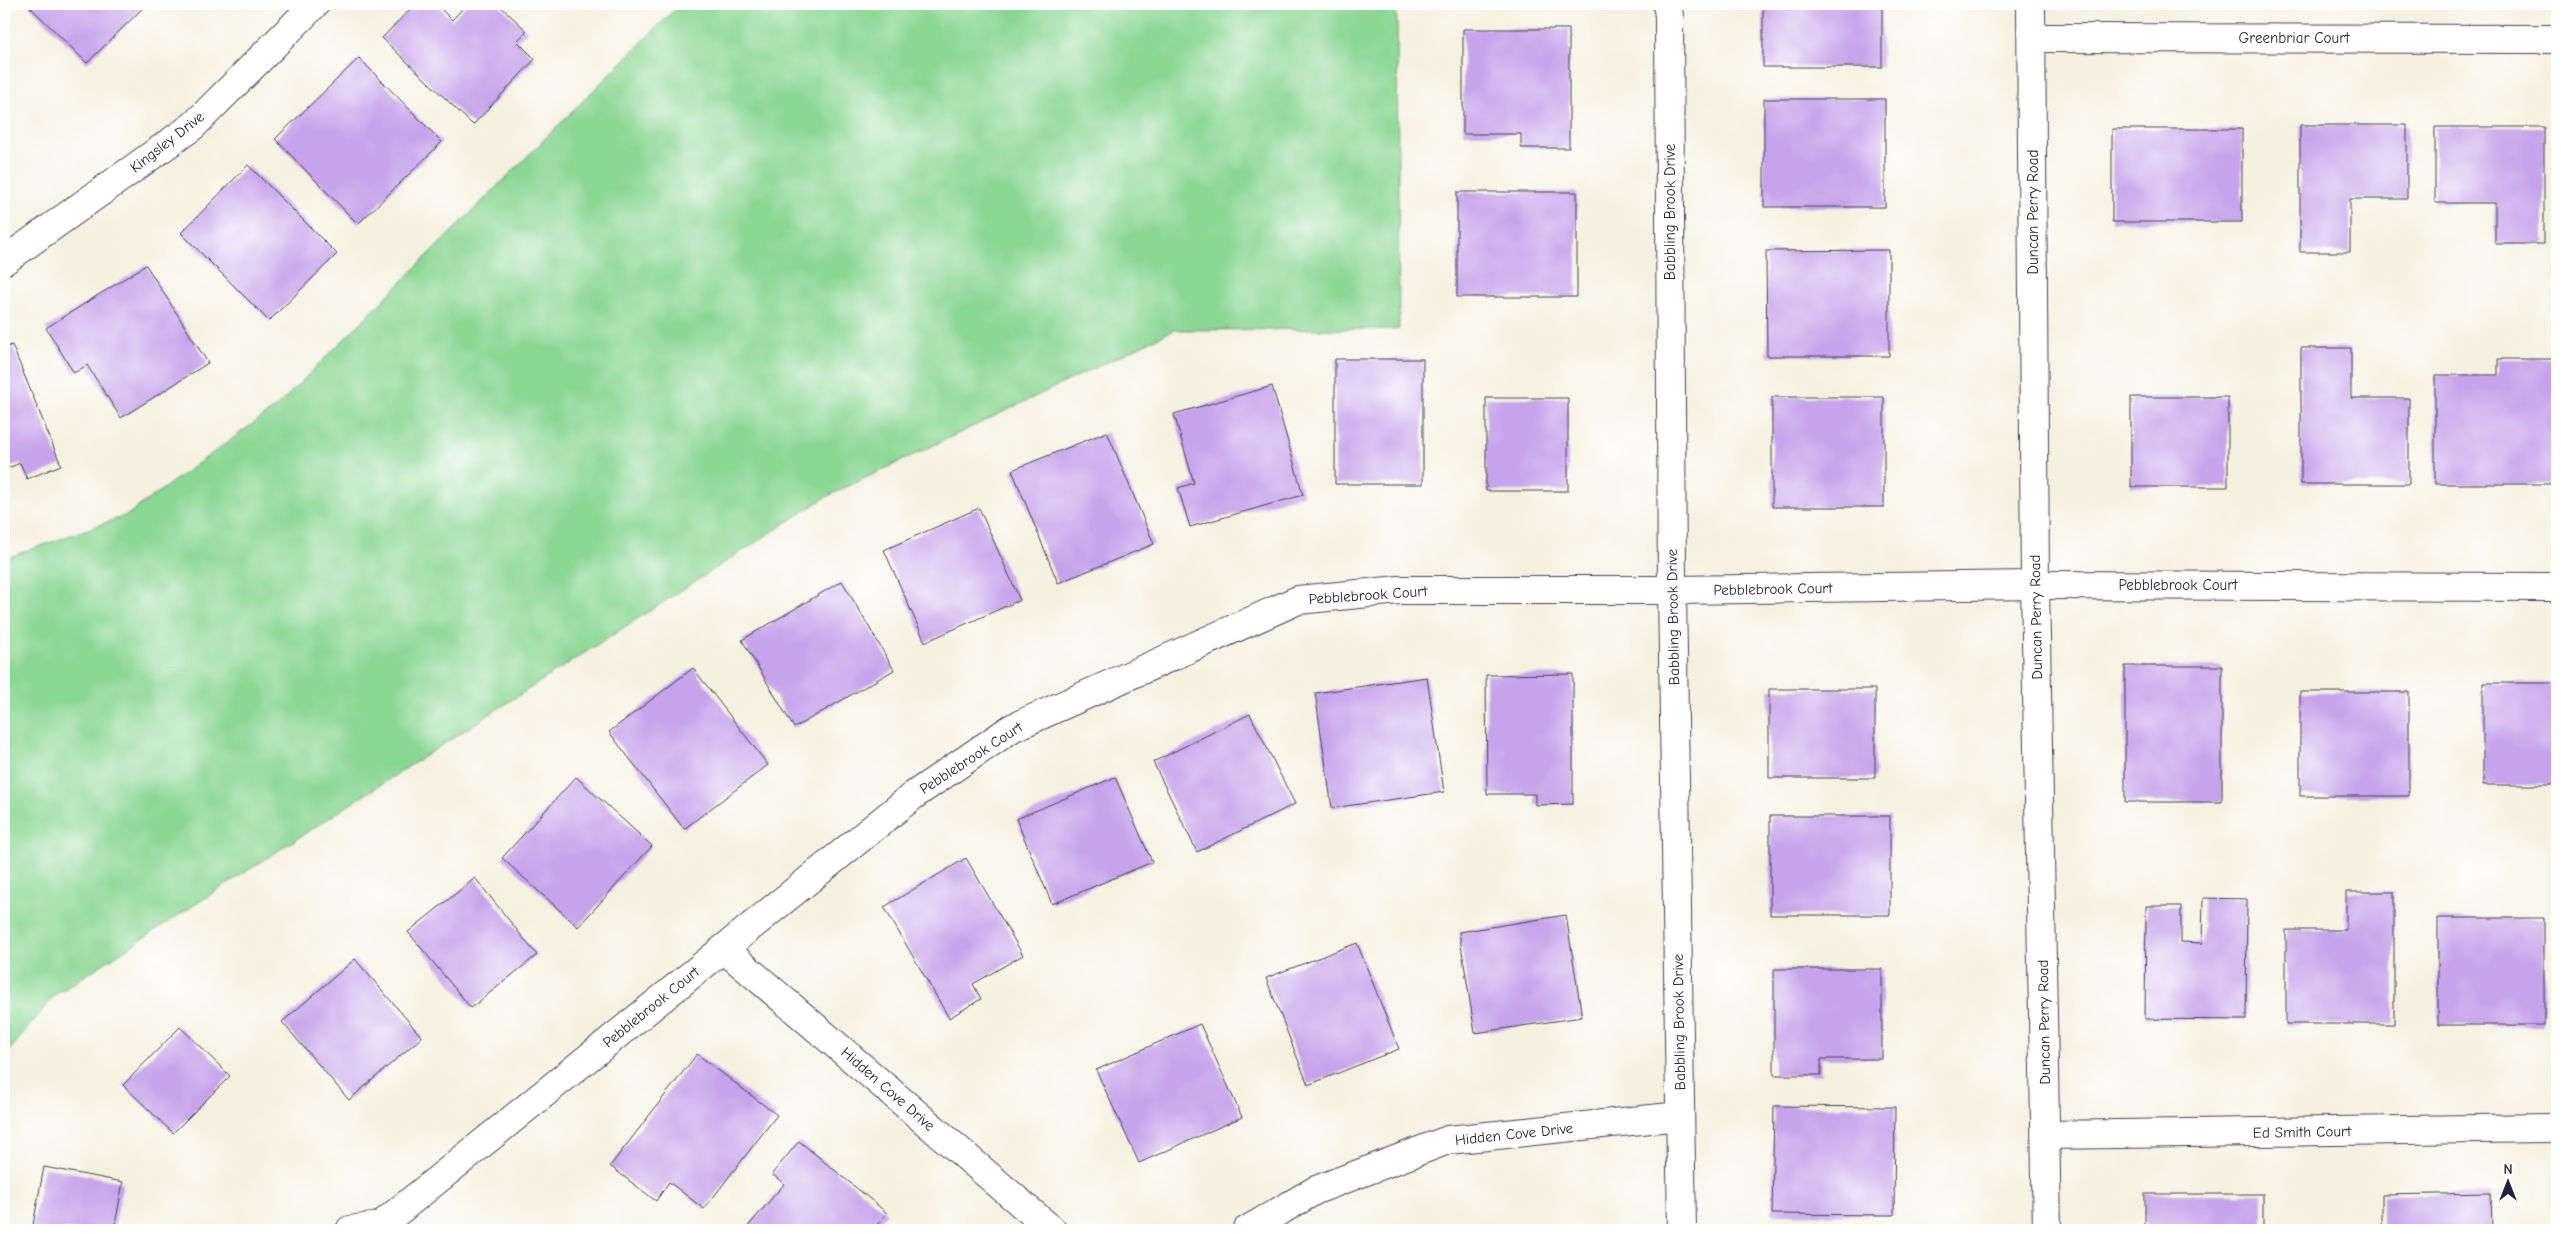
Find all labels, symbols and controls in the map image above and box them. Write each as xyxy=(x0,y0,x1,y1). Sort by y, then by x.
street label: Greenbriar Court xyxy=(2239,29,2350,47)
street label: Kingsley Drive xyxy=(126,107,208,177)
street label: Babbling Brook Drive xyxy=(1661,143,1679,280)
street label: Duncan Perry Road xyxy=(2024,150,2042,274)
street label: Babbling Brook Drive xyxy=(1663,548,1683,685)
street label: Duncan Perry Road xyxy=(2026,554,2046,680)
street label: Pebblebrook Court xyxy=(2118,576,2238,594)
street label: Pebblebrook Court xyxy=(1713,579,1833,599)
street label: Pebblebrook Court xyxy=(1308,582,1429,608)
street label: Pebblebrook Court xyxy=(916,718,1026,798)
street label: Babbling Brook Drive xyxy=(1669,953,1689,1090)
street label: Duncan Perry Road xyxy=(2034,959,2054,1085)
street label: Pebblebrook Court xyxy=(599,962,703,1051)
street label: Hidden Cove Drive xyxy=(837,1043,939,1135)
street label: Hidden Cove Drive xyxy=(1454,1119,1574,1149)
street label: Ed Smith Court xyxy=(2253,1122,2352,1142)
north arrow xyxy=(2484,1156,2534,1206)
text: N xyxy=(2503,1161,2513,1178)

